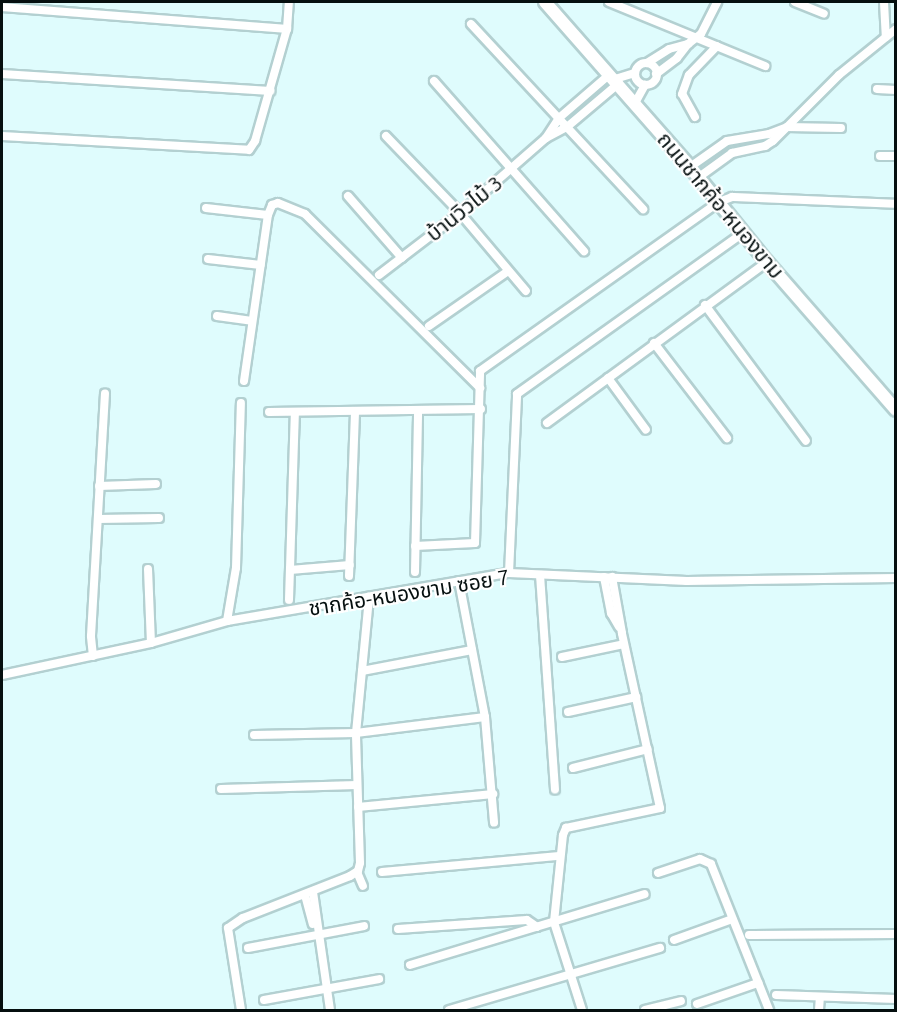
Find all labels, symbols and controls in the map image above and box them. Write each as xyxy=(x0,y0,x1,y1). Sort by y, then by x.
street label: ถนนชากค้อ-หนองขาม xyxy=(652,127,790,283)
street label: บ้านวิวไม้ 3 xyxy=(421,170,507,246)
street label: ชากค้อ-หนองขาม ซอย 7 xyxy=(307,564,511,620)

